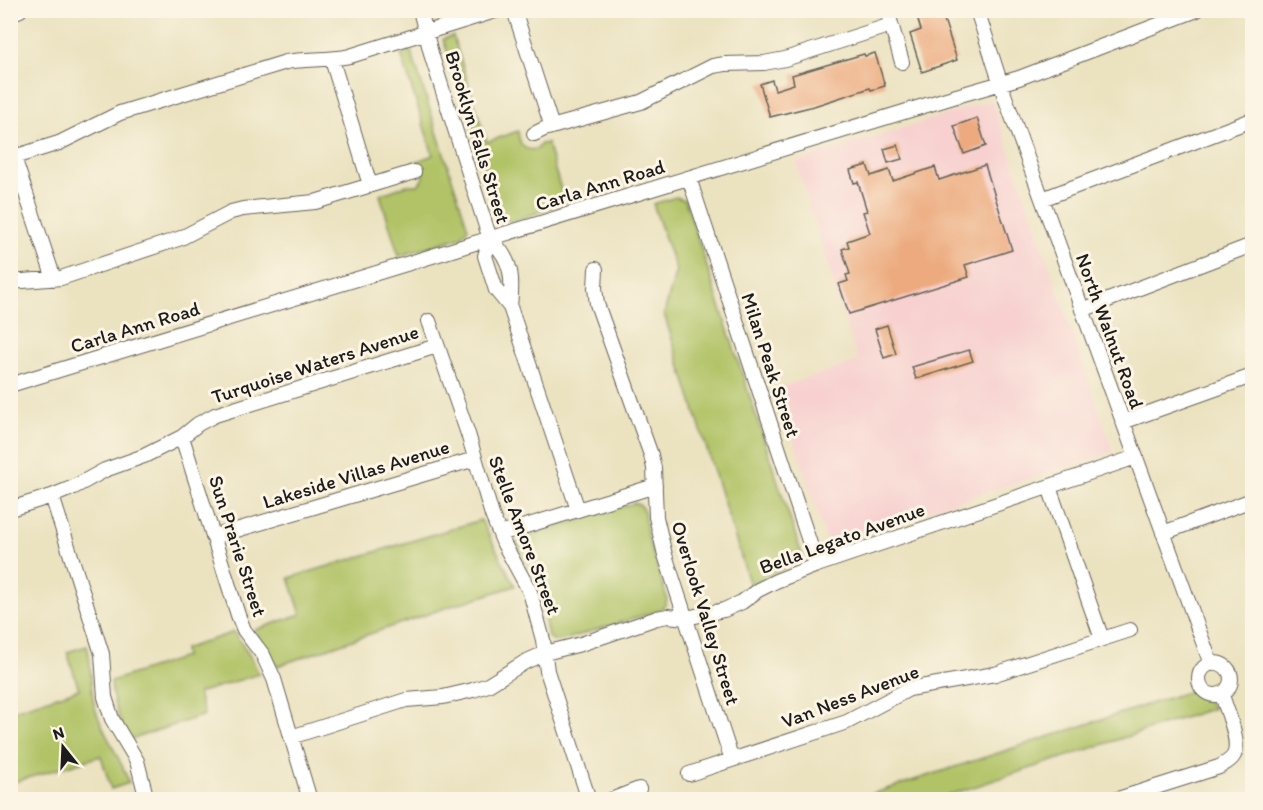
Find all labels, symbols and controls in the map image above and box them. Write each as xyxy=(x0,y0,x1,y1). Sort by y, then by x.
street label: Brooklyn Falls Street xyxy=(440,48,516,227)
street label: Carla Ann Road xyxy=(532,154,668,216)
street label: North Walnut Road xyxy=(1071,250,1149,412)
street label: Milan Peak Street xyxy=(736,290,806,440)
street label: Carla Ann Road xyxy=(67,296,203,358)
street label: Turquoise Waters Avenue xyxy=(208,319,422,409)
street label: Lakeside Villas Avenue xyxy=(260,434,452,514)
street label: Stelle Amore Street xyxy=(484,452,567,618)
street label: Sun Prarie Street xyxy=(204,472,272,620)
street label: Bella Legato Avenue xyxy=(756,497,928,579)
street label: Overlook Valley Street xyxy=(667,518,745,708)
street label: Van Ness Avenue xyxy=(778,659,922,733)
north arrow xyxy=(33,717,93,777)
text: N xyxy=(50,723,67,744)

